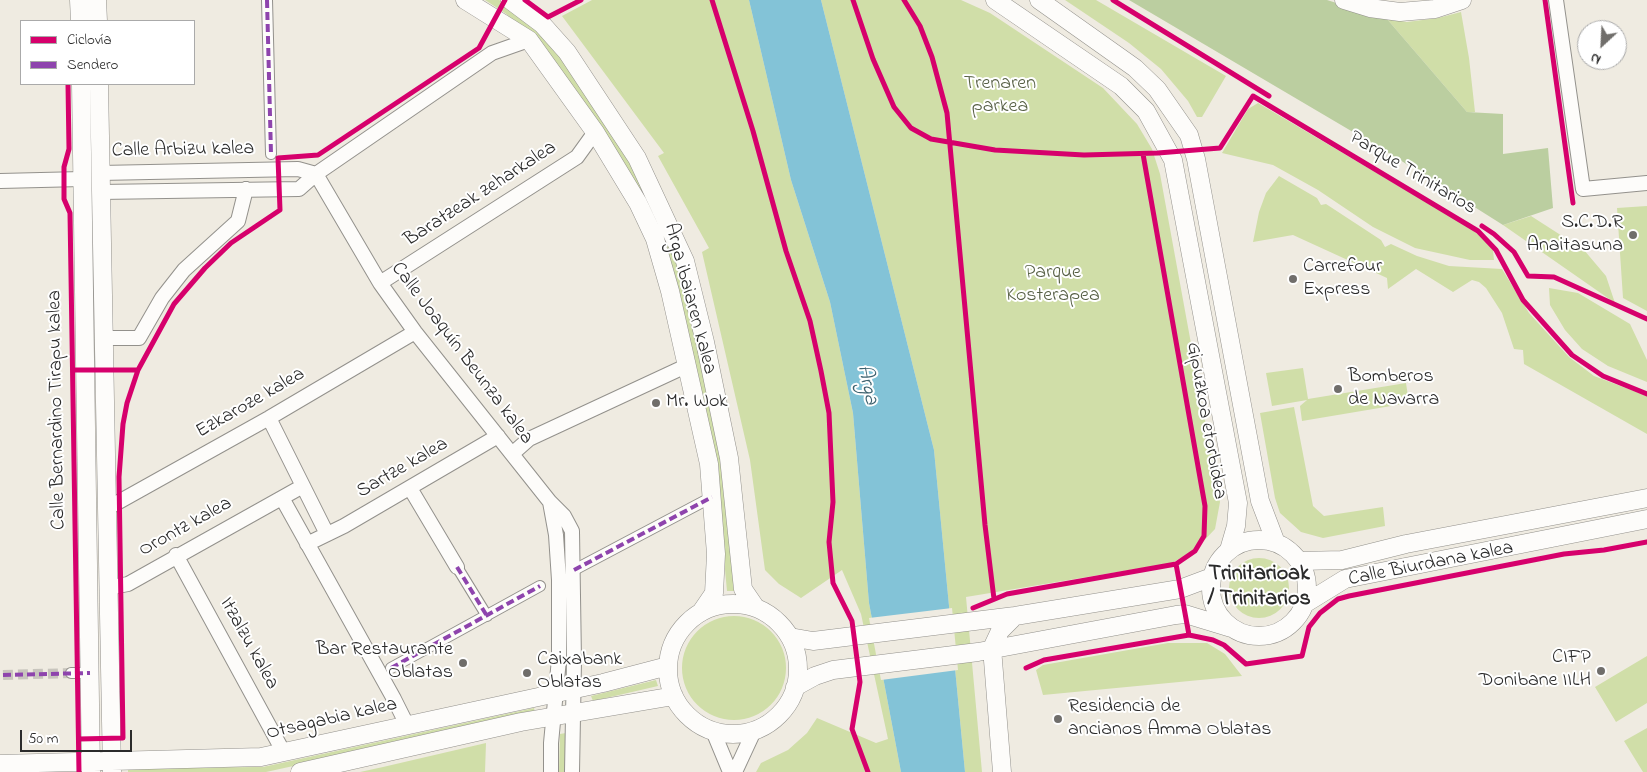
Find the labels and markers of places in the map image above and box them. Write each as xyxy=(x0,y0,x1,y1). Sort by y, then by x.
place label: S.C.D.R Anaitasuna xyxy=(1527,212,1623,259)
marker: S.C.D.R Anaitasuna xyxy=(1627,229,1639,241)
place label: Carrefour Express xyxy=(1303,256,1382,303)
marker: Carrefour Express xyxy=(1287,273,1299,285)
place label: Bomberos de Navarra xyxy=(1348,366,1439,413)
marker: Bomberos de Navarra xyxy=(1332,383,1344,395)
place label: Mr. Wok xyxy=(666,391,727,415)
marker: Mr. Wok xyxy=(650,397,662,409)
place label: Bar Restaurante Oblatas xyxy=(316,639,453,686)
place label: CIFP Donibane IILH xyxy=(1479,647,1591,694)
place label: Caixabank Oblatas xyxy=(537,649,622,696)
marker: Bar Restaurante Oblatas xyxy=(457,657,469,669)
marker: CIFP Donibane IILH xyxy=(1595,665,1607,677)
marker: Caixabank Oblatas xyxy=(521,667,533,679)
place label: Residencia de ancianos Amma Oblatas xyxy=(1068,696,1271,743)
marker: Residencia de ancianos Amma Oblatas xyxy=(1052,713,1064,725)

